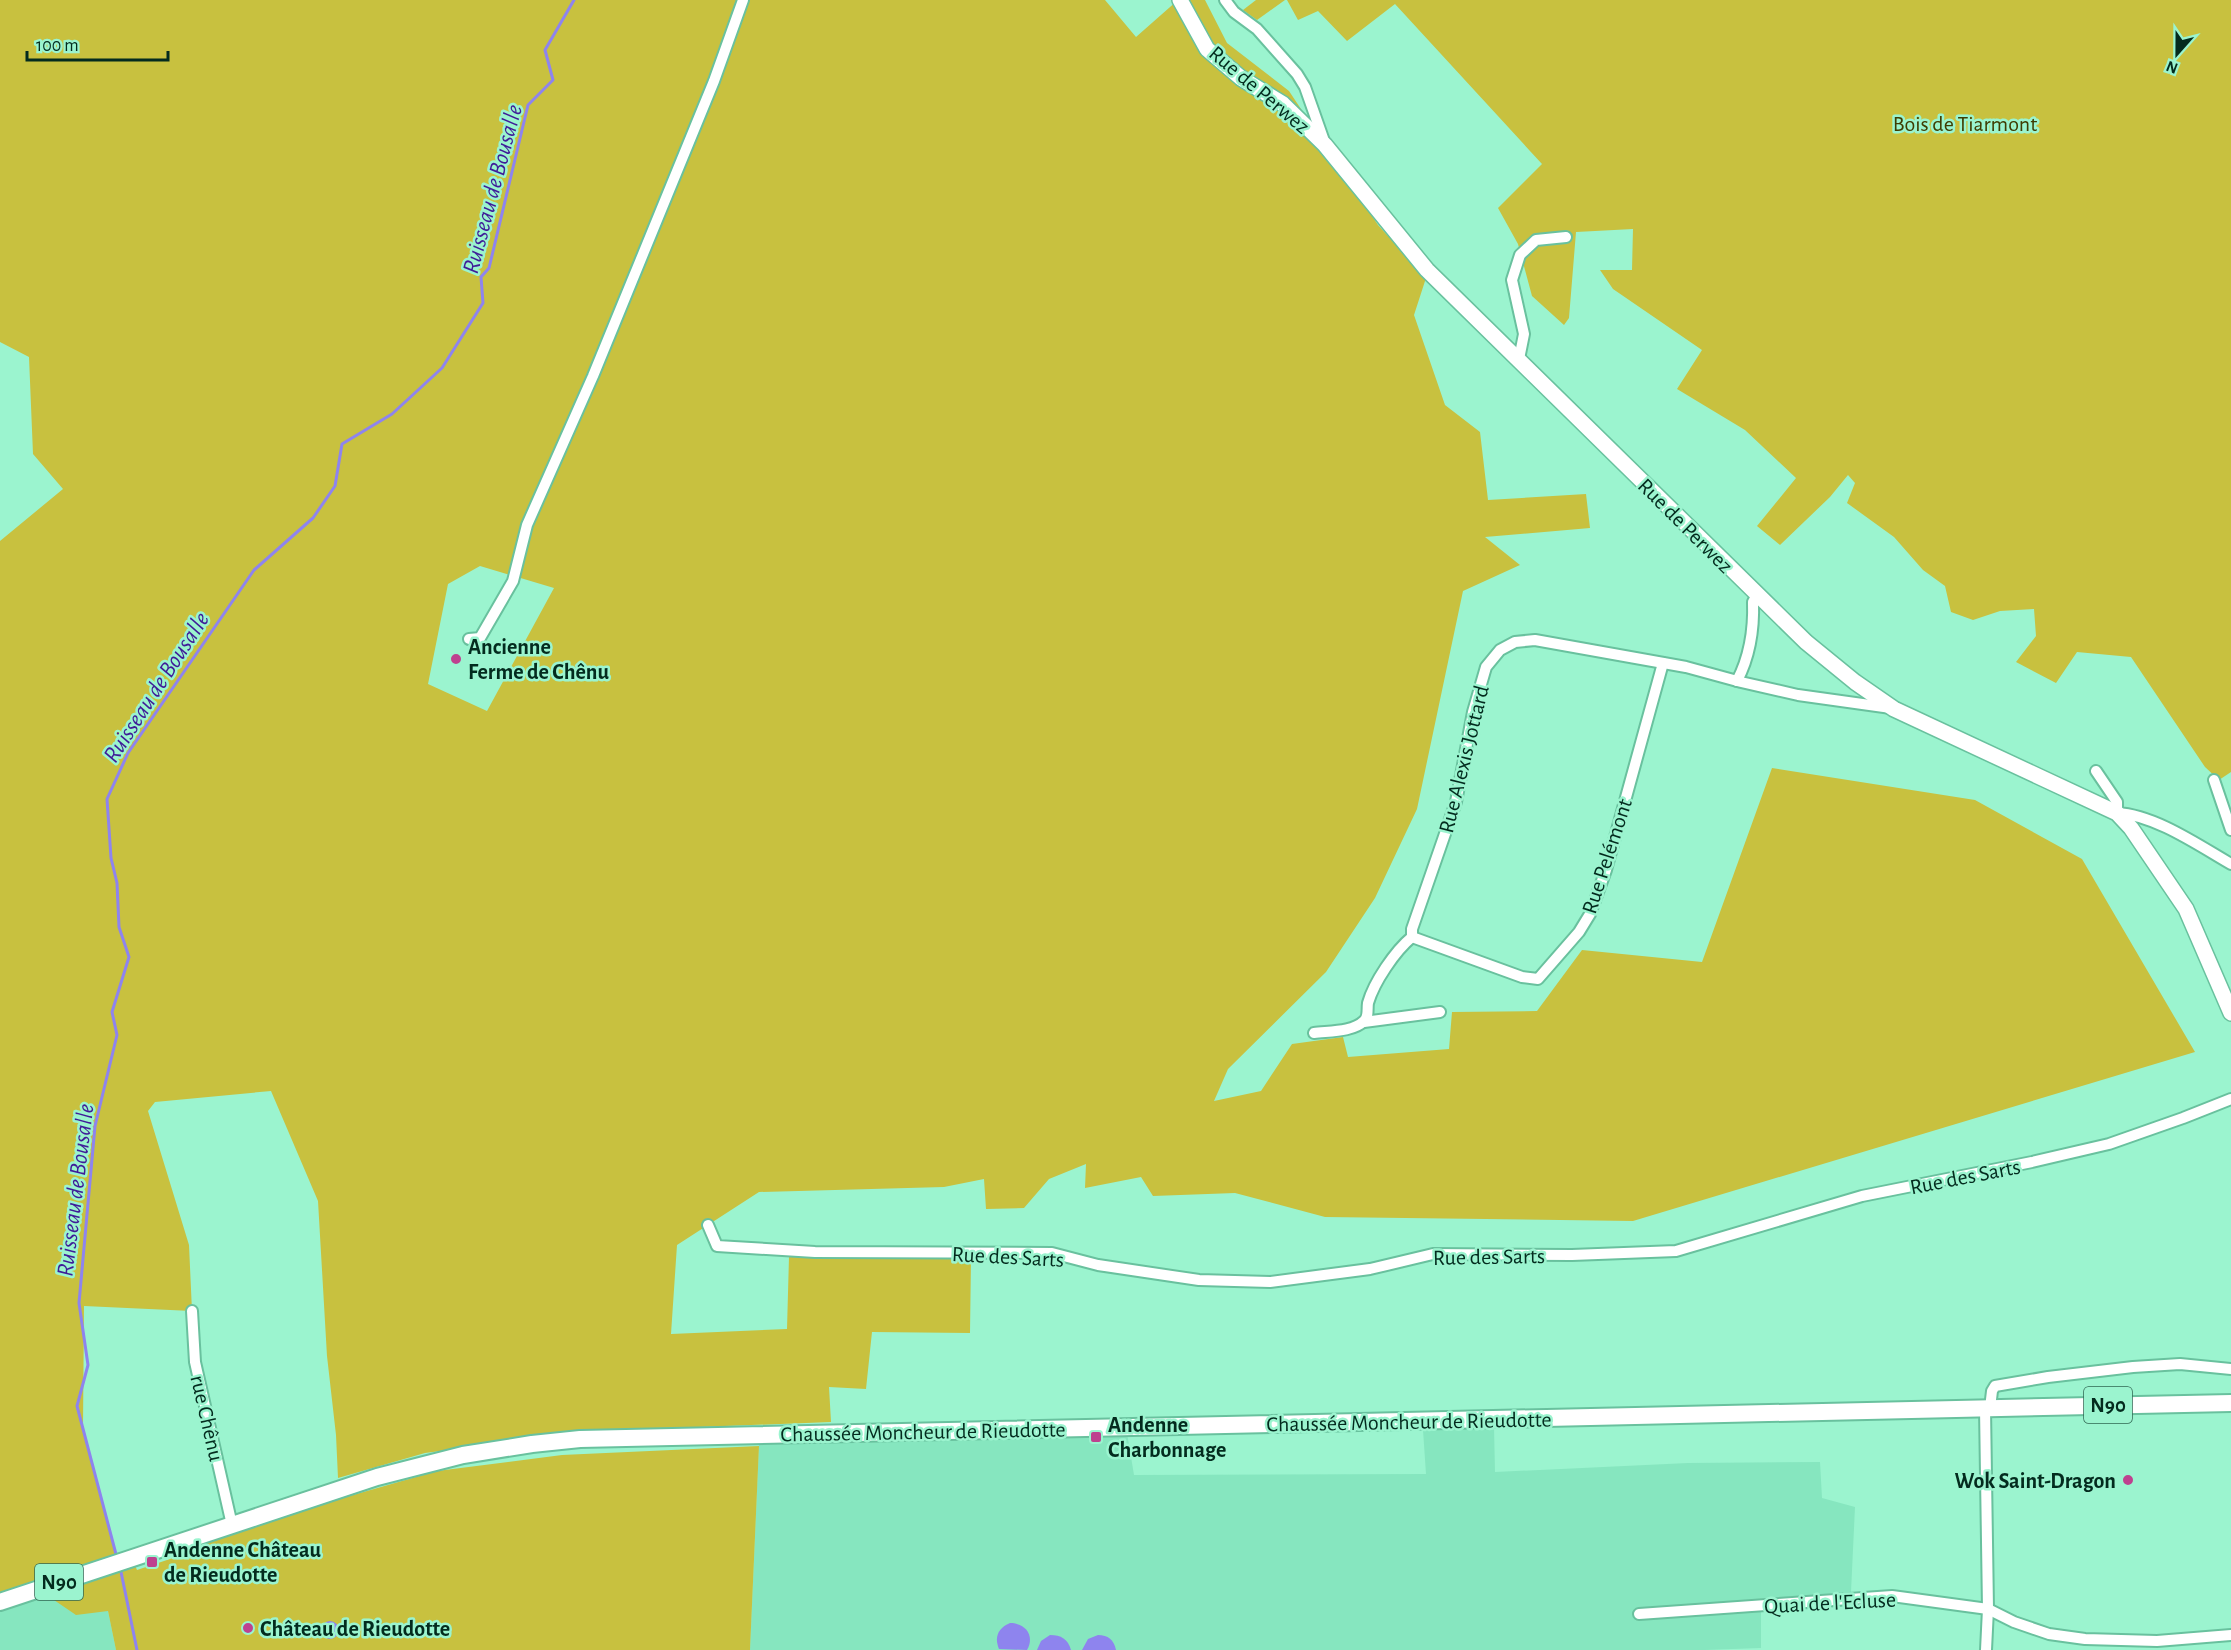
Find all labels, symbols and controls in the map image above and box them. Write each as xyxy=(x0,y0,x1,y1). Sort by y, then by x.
scale bar xyxy=(27,24,168,62)
north arrow xyxy=(2147,24,2207,84)
text: 100 m xyxy=(36,37,79,55)
street label: Rue de Perwez xyxy=(1205,42,1314,138)
text: N xyxy=(2164,58,2180,77)
water label: Ruisseau de Bousalle xyxy=(459,102,527,276)
park label: Bois de Tiarmont xyxy=(1893,113,2037,135)
street label: Rue de Perwez xyxy=(1634,474,1737,577)
water label: Ruisseau de Bousalle xyxy=(99,608,214,767)
place label: Ancienne Ferme de Chênu xyxy=(468,636,609,683)
marker: Ancienne Ferme de Chênu xyxy=(449,652,463,666)
street label: Rue Alexis Jottard xyxy=(1435,683,1493,835)
street label: Rue Pelémont xyxy=(1578,796,1636,917)
water label: Ruisseau de Bousalle xyxy=(53,1102,98,1278)
street label: Rue des Sarts xyxy=(1908,1155,2022,1198)
street label: Rue des Sarts xyxy=(951,1243,1065,1271)
street label: Rue des Sarts xyxy=(1433,1245,1545,1269)
street label: rue Chênu xyxy=(186,1373,228,1463)
road number: N90 xyxy=(2084,1387,2132,1423)
street label: Chaussée Moncheur de Rieudotte xyxy=(1266,1409,1552,1435)
place label: Andenne Charbonnage xyxy=(1108,1414,1226,1461)
street label: Chaussée Moncheur de Rieudotte xyxy=(780,1419,1066,1445)
marker: Andenne Charbonnage xyxy=(1089,1430,1103,1444)
place label: Wok Saint-Dragon xyxy=(1955,1470,2116,1492)
marker: Wok Saint-Dragon xyxy=(2121,1473,2135,1487)
place label: Andenne Château de Rieudotte xyxy=(164,1539,322,1586)
marker: Andenne Château de Rieudotte xyxy=(145,1555,159,1569)
road number: N90 xyxy=(35,1564,83,1600)
street label: Quai de l'Ecluse xyxy=(1764,1589,1897,1617)
place label: Château de Rieudotte xyxy=(260,1618,450,1640)
marker: Château de Rieudotte xyxy=(241,1621,255,1635)

